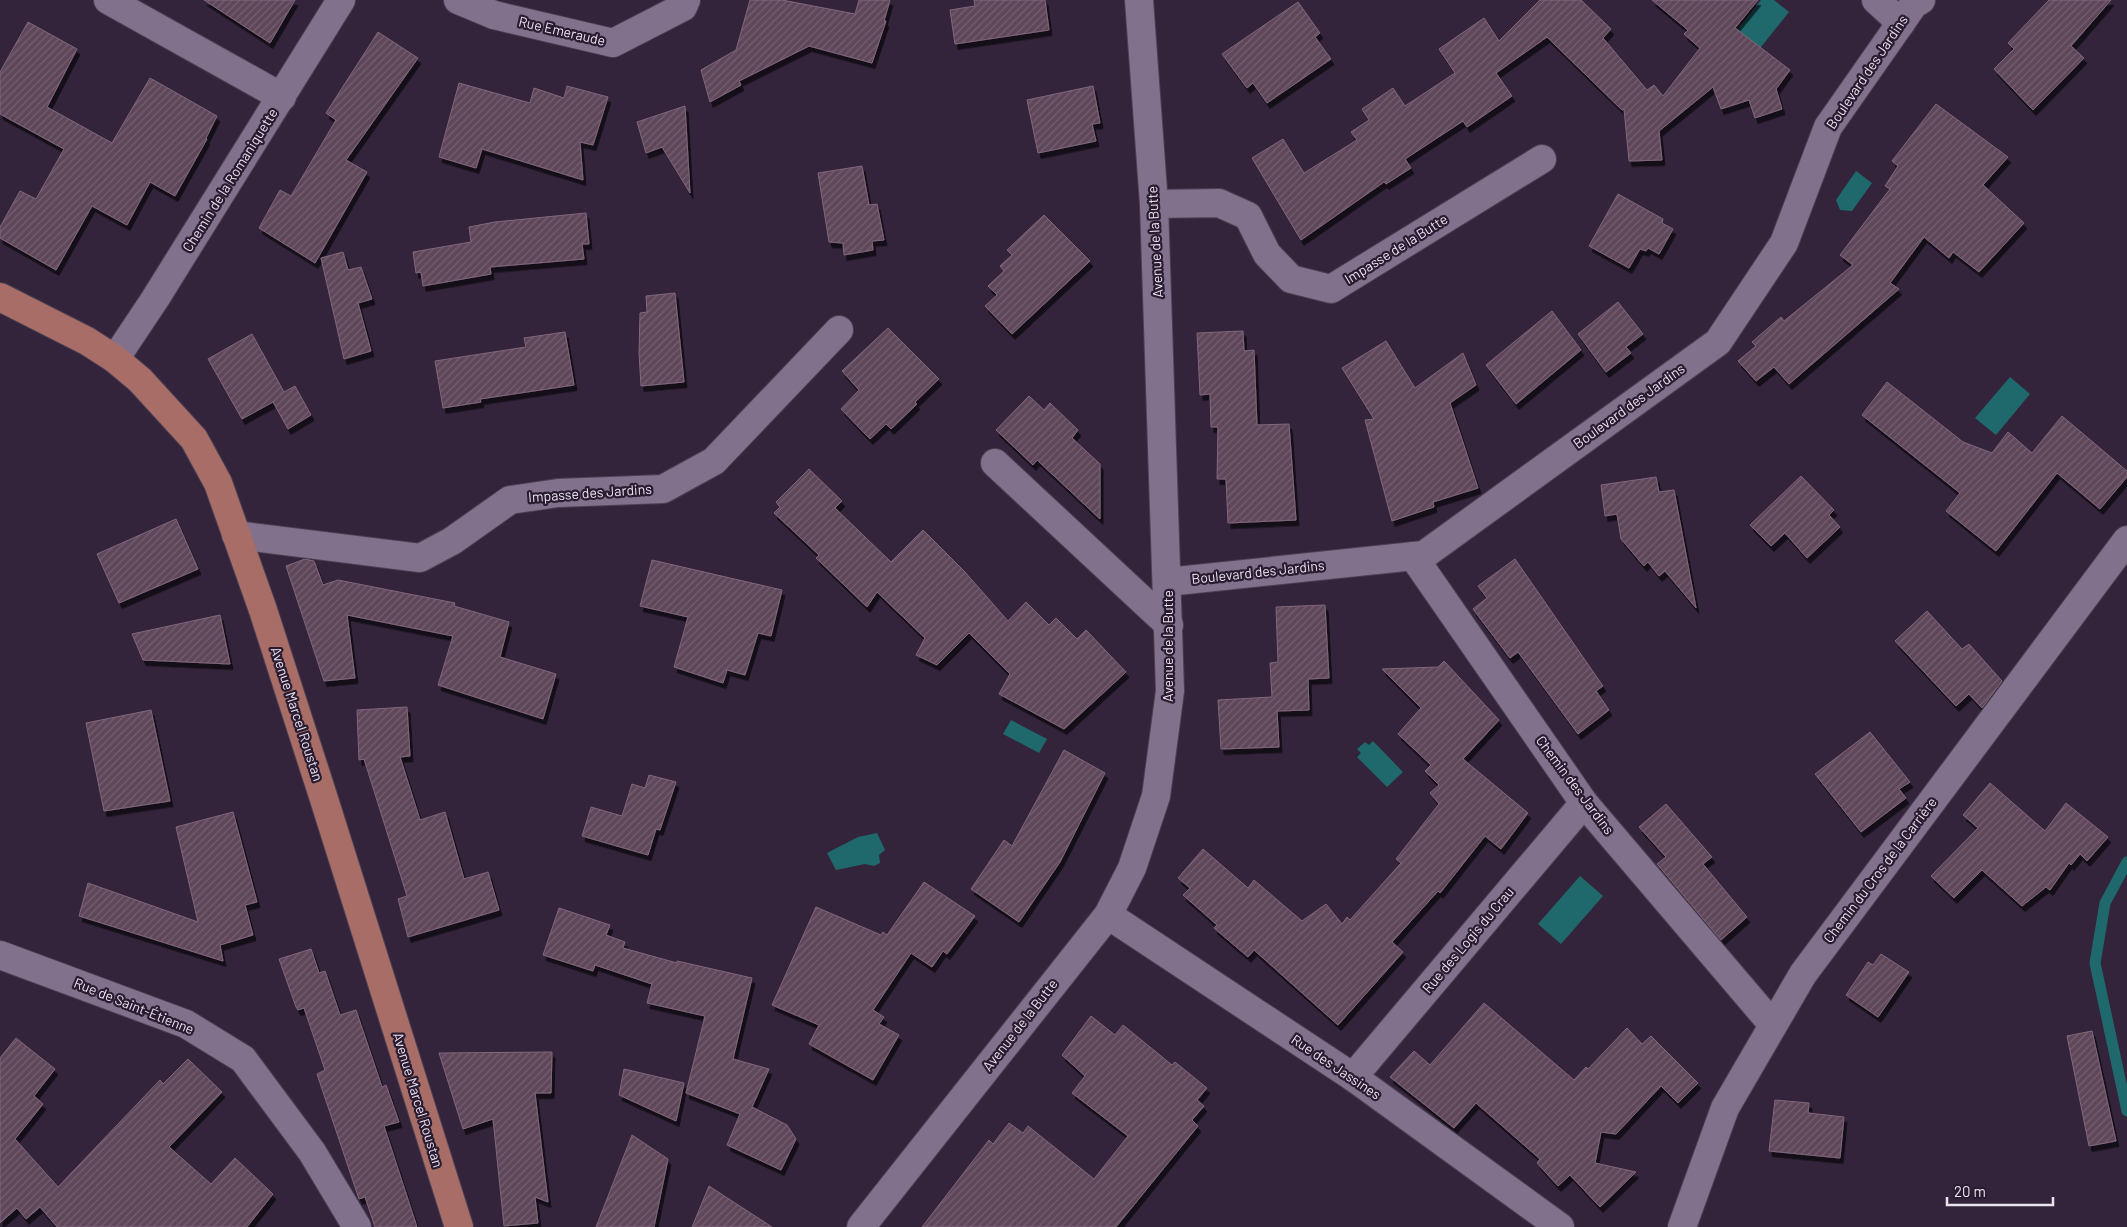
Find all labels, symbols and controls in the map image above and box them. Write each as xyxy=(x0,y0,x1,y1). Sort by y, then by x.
street label: Boulevard des Jardins xyxy=(1822,11,1911,132)
street label: Rue Emeraude xyxy=(517,12,607,49)
street label: Chemin de la Romaniquette xyxy=(178,105,281,255)
street label: Avenue de la Butte xyxy=(1143,186,1166,298)
street label: Impasse de la Butte xyxy=(1341,210,1450,287)
street label: Boulevard des Jardins xyxy=(1570,359,1688,452)
street label: Impasse des Jardins xyxy=(528,480,653,505)
street label: Boulevard des Jardins xyxy=(1191,556,1326,587)
street label: Avenue de la Butte xyxy=(1159,590,1176,702)
street label: Avenue Marcel Roustan xyxy=(268,644,327,783)
street label: Chemin des Jardins xyxy=(1533,732,1618,838)
street label: Chemin du Cros de la Carrière xyxy=(1819,794,1940,946)
street label: Rue des Logis du Crau xyxy=(1418,883,1517,996)
street label: Rue de Saint-Étienne xyxy=(72,974,197,1037)
street label: Avenue de la Butte xyxy=(978,975,1061,1074)
street label: Avenue Marcel Roustan xyxy=(390,1030,447,1169)
street label: Rue des Jassines xyxy=(1288,1030,1385,1103)
scale bar xyxy=(1947,1174,2053,1206)
text: 20 m xyxy=(1954,1182,1986,1200)

